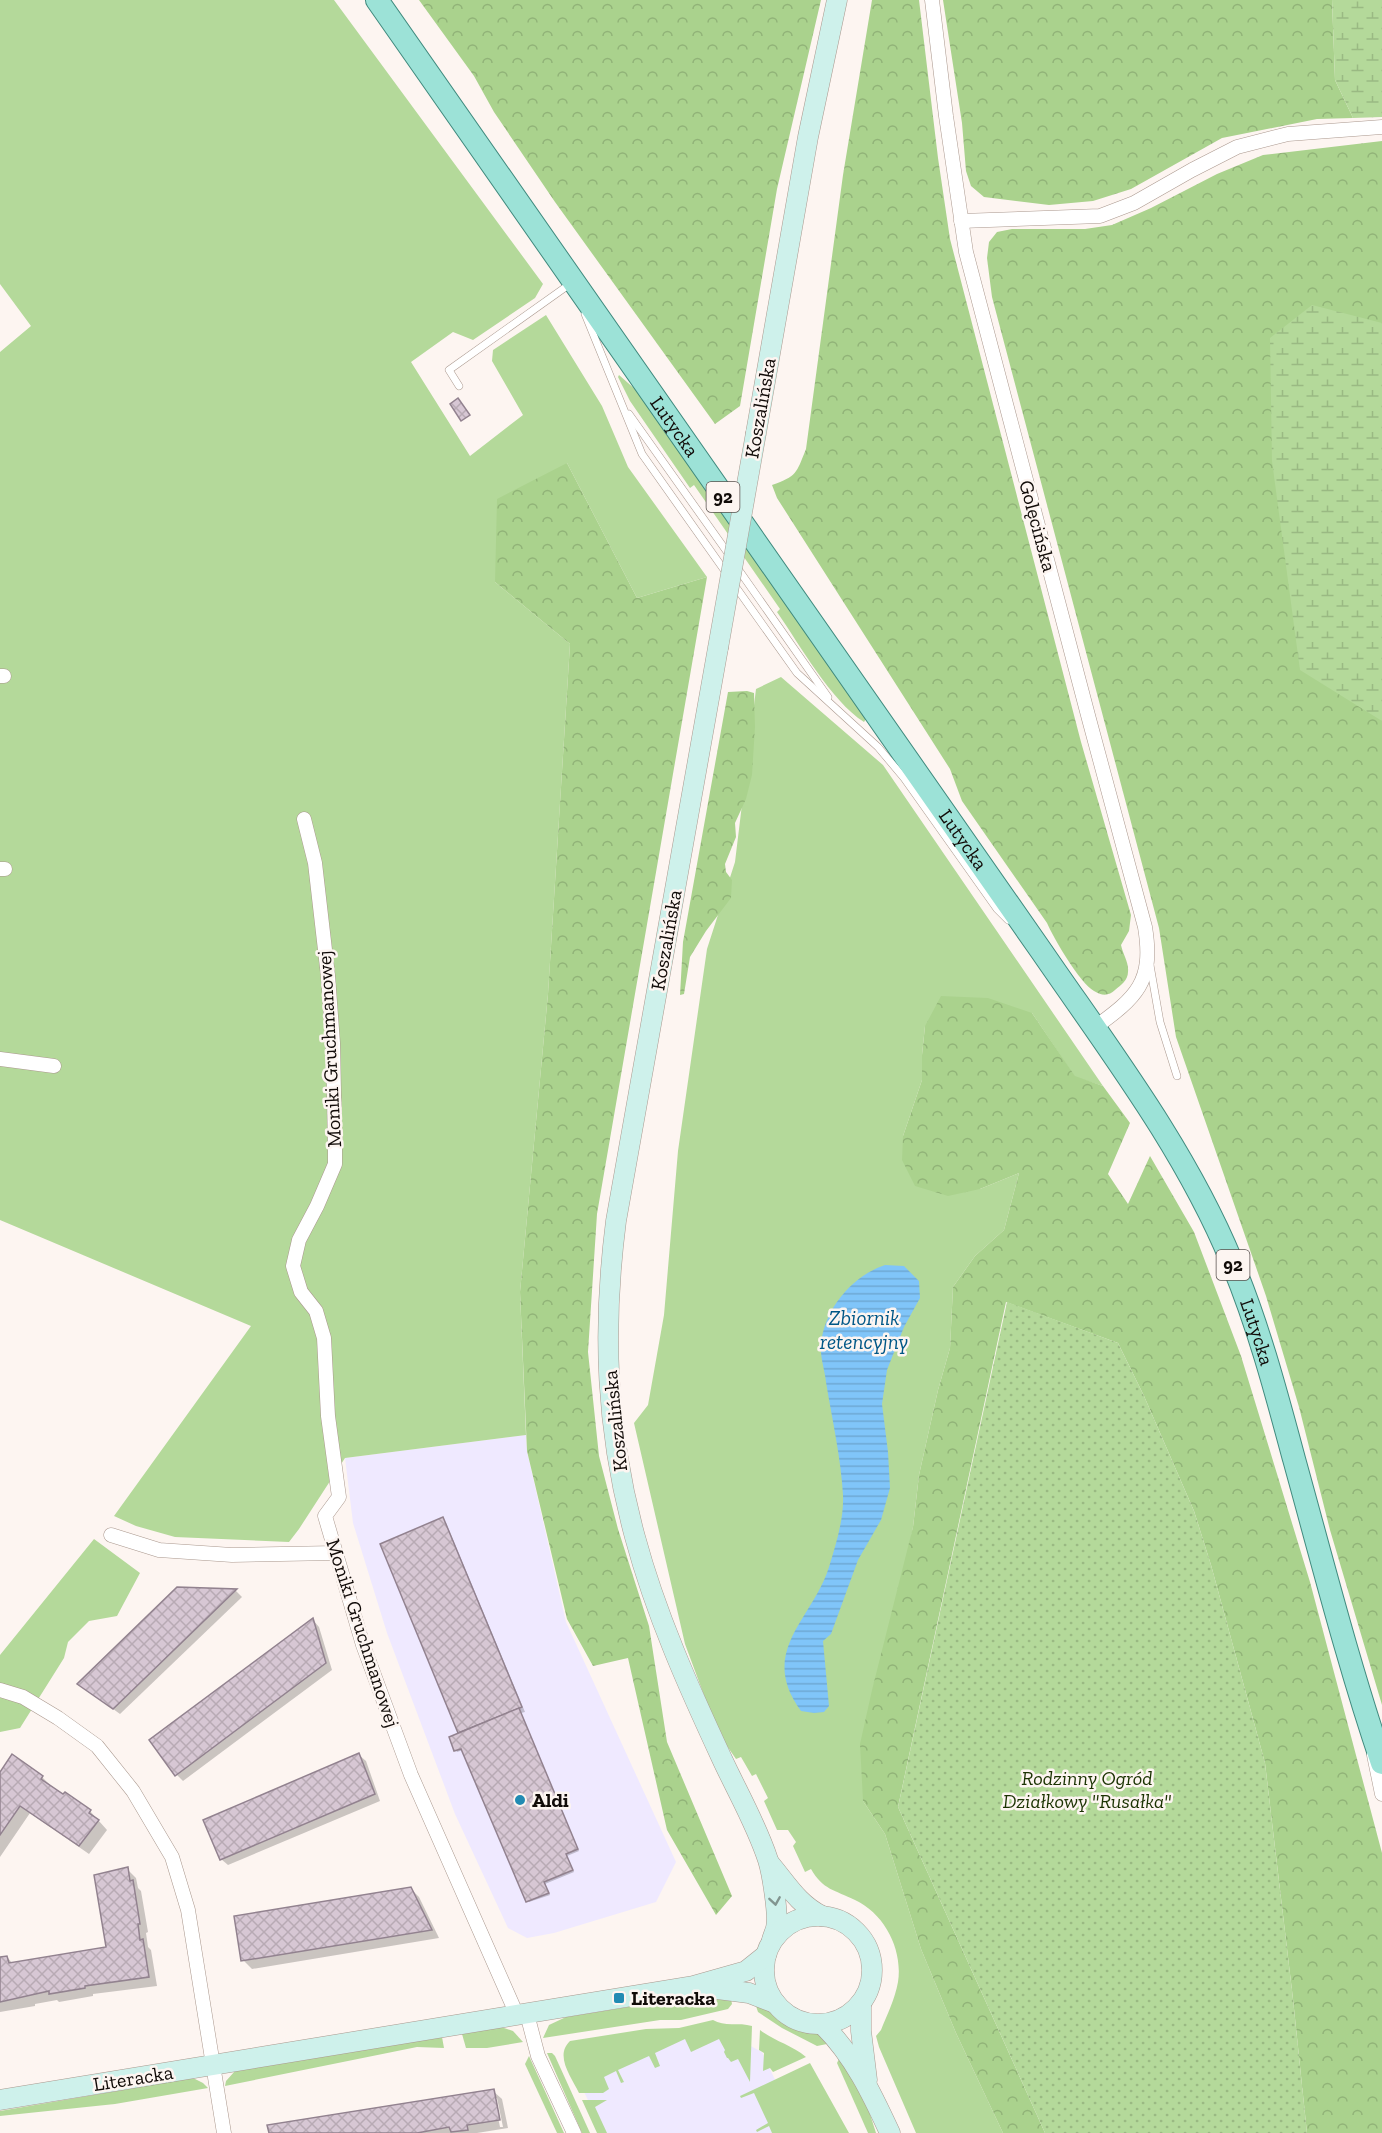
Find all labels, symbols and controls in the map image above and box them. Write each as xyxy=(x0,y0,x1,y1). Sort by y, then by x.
street label: Koszalińska xyxy=(739,356,781,460)
street label: Lutycka xyxy=(645,391,704,462)
street label: Golęcińska xyxy=(1014,478,1062,575)
road number: 92 xyxy=(706,482,740,512)
street label: Lutycka xyxy=(934,804,993,875)
street label: Koszalińska xyxy=(645,888,687,992)
street label: Moniki Gruchmanowej xyxy=(312,950,346,1148)
road number: 92 xyxy=(1216,1250,1250,1280)
street label: Lutycka xyxy=(1235,1295,1279,1368)
water label: Zbiornik retencyjny xyxy=(819,1305,908,1354)
street label: Koszalińska xyxy=(598,1369,632,1473)
street label: Moniki Gruchmanowej xyxy=(321,1536,405,1730)
park label: Rodzinny Ogród Działkowy "Rusałka" xyxy=(1003,1766,1171,1813)
place label: Aldi xyxy=(532,1788,569,1812)
marker: Aldi xyxy=(513,1793,527,1807)
one-way arrow xyxy=(768,1896,781,1906)
place label: Literacka xyxy=(631,1986,715,2010)
marker: Literacka xyxy=(612,1991,626,2005)
street label: Literacka xyxy=(91,2060,175,2096)

